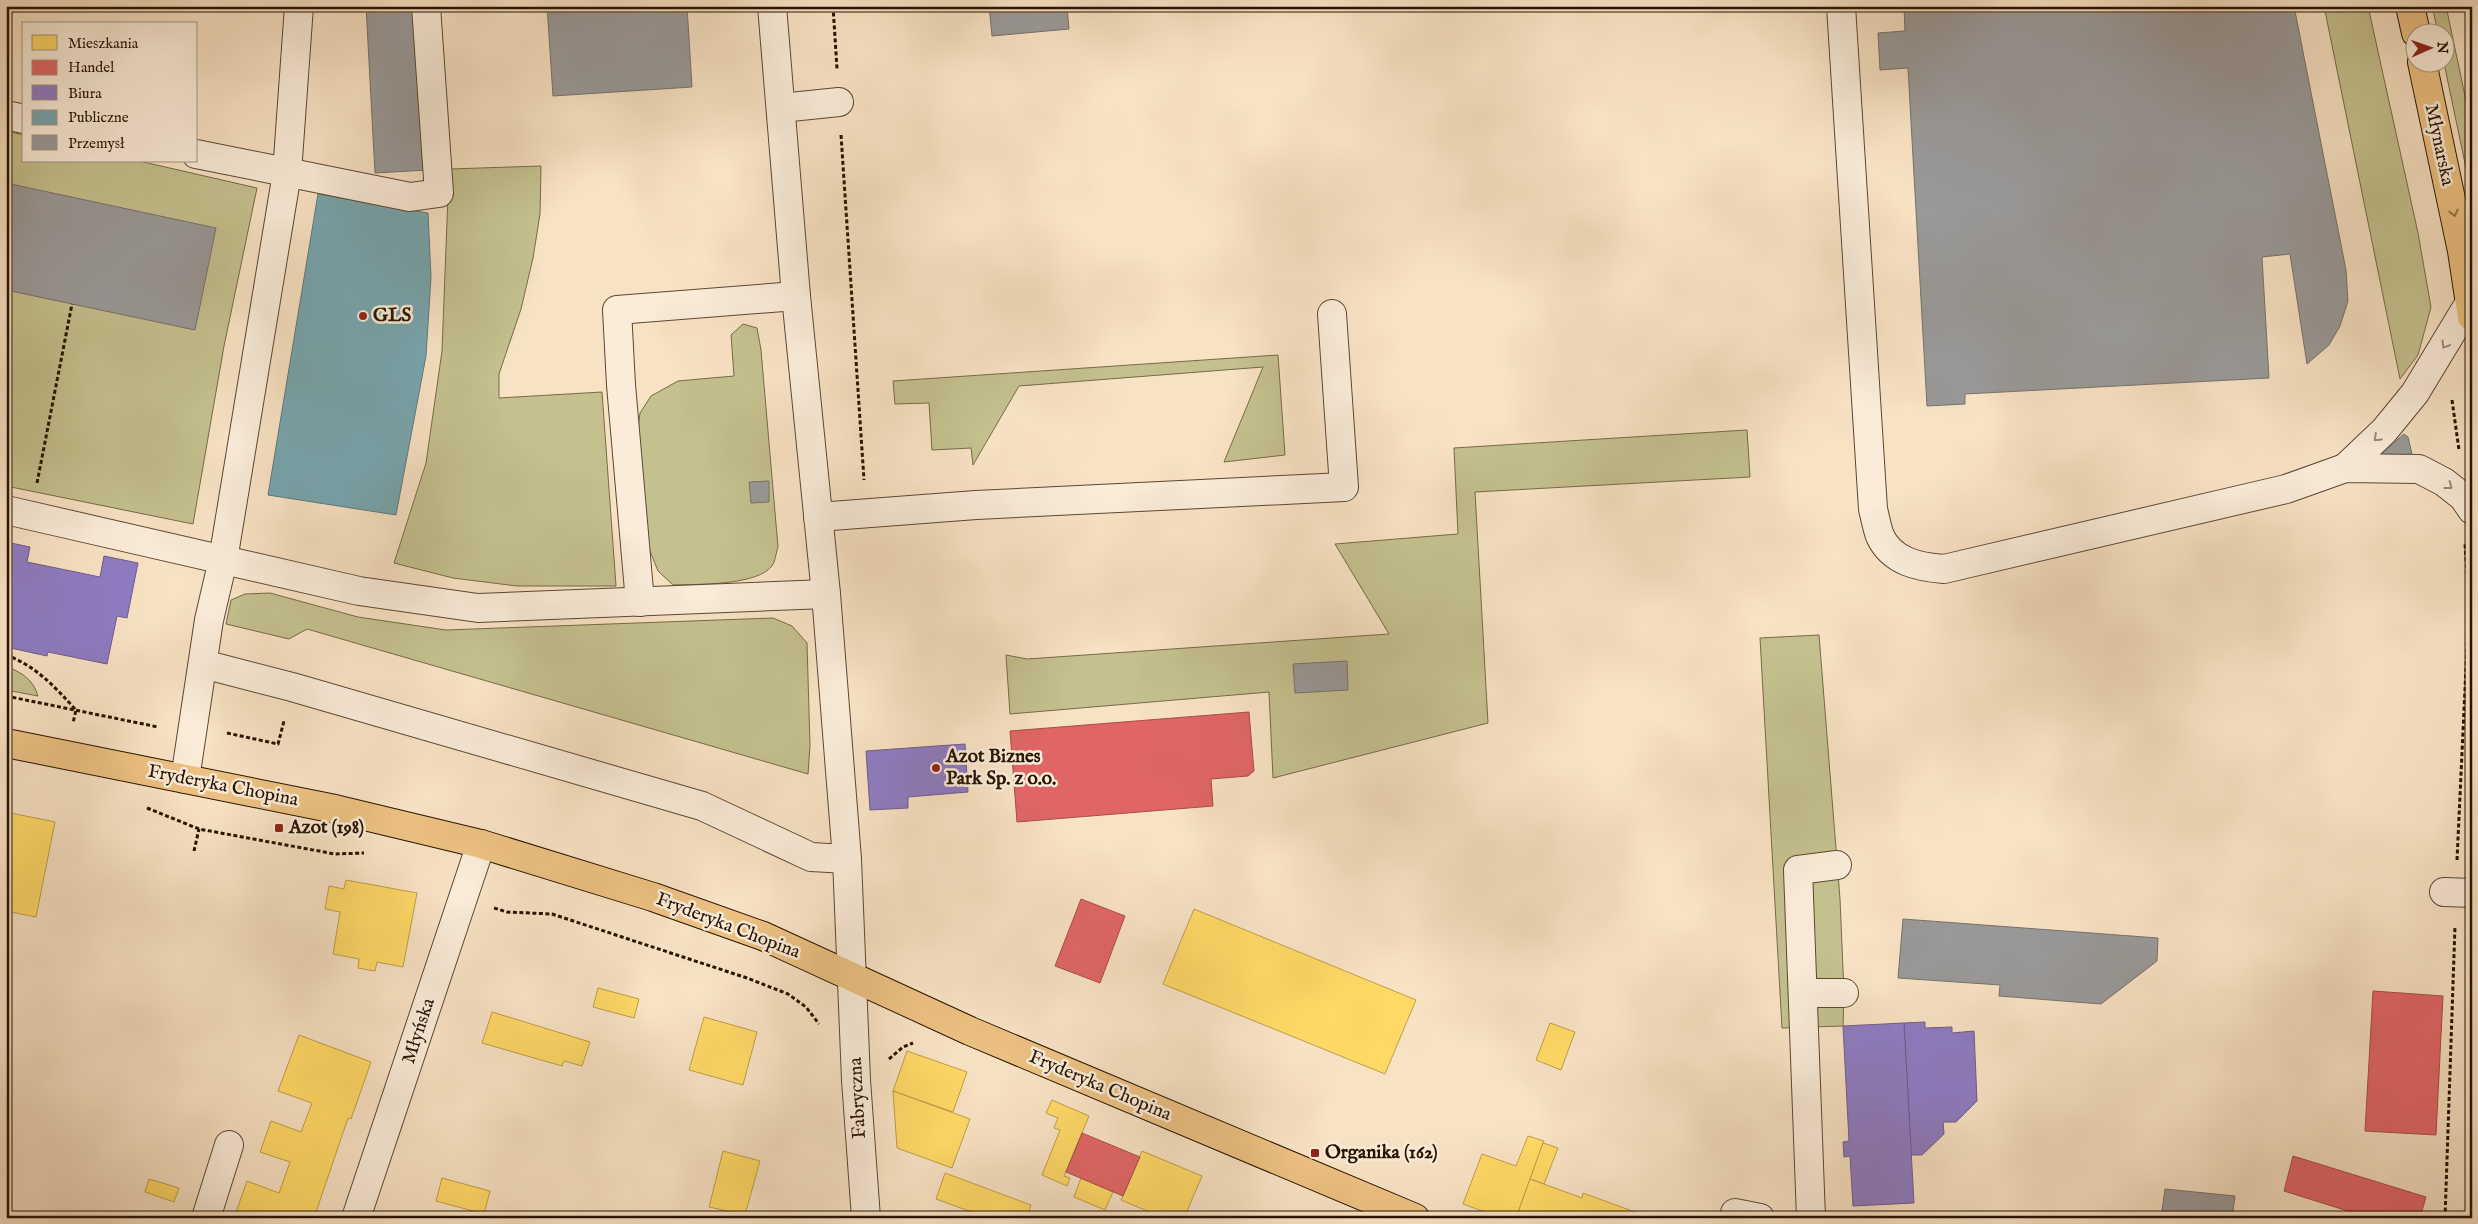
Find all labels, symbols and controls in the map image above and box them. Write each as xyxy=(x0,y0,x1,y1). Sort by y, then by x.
legend xyxy=(22,22,198,162)
north arrow xyxy=(2406,22,2456,72)
text: Mieszkania xyxy=(68,34,139,53)
text: N xyxy=(2433,40,2451,54)
text: Handel xyxy=(68,58,115,77)
text: Biura xyxy=(68,84,102,103)
street label: Młynarska xyxy=(2419,102,2460,189)
text: Publiczne xyxy=(68,108,129,127)
text: Przemysł xyxy=(68,134,125,153)
one-way arrow xyxy=(2448,208,2459,217)
place label: GLS xyxy=(373,304,412,328)
marker: GLS xyxy=(357,310,369,322)
one-way arrow xyxy=(2442,339,2452,348)
one-way arrow xyxy=(2373,432,2382,441)
one-way arrow xyxy=(2443,480,2452,488)
place label: Azot Biznes Park Sp. z o.o. xyxy=(945,745,1056,791)
street label: Fryderyka Chopina xyxy=(146,760,301,812)
marker: Azot Biznes Park Sp. z o.o. xyxy=(930,762,942,774)
place label: Azot (198) xyxy=(288,816,364,840)
marker: Azot (198) xyxy=(273,822,285,834)
street label: Fryderyka Chopina xyxy=(652,887,804,965)
street label: Młyńska xyxy=(397,994,441,1067)
street label: Fryderyka Chopina xyxy=(1025,1045,1176,1127)
street label: Fabryczna xyxy=(844,1056,872,1139)
place label: Organika (162) xyxy=(1325,1141,1438,1165)
marker: Organika (162) xyxy=(1309,1147,1321,1159)

